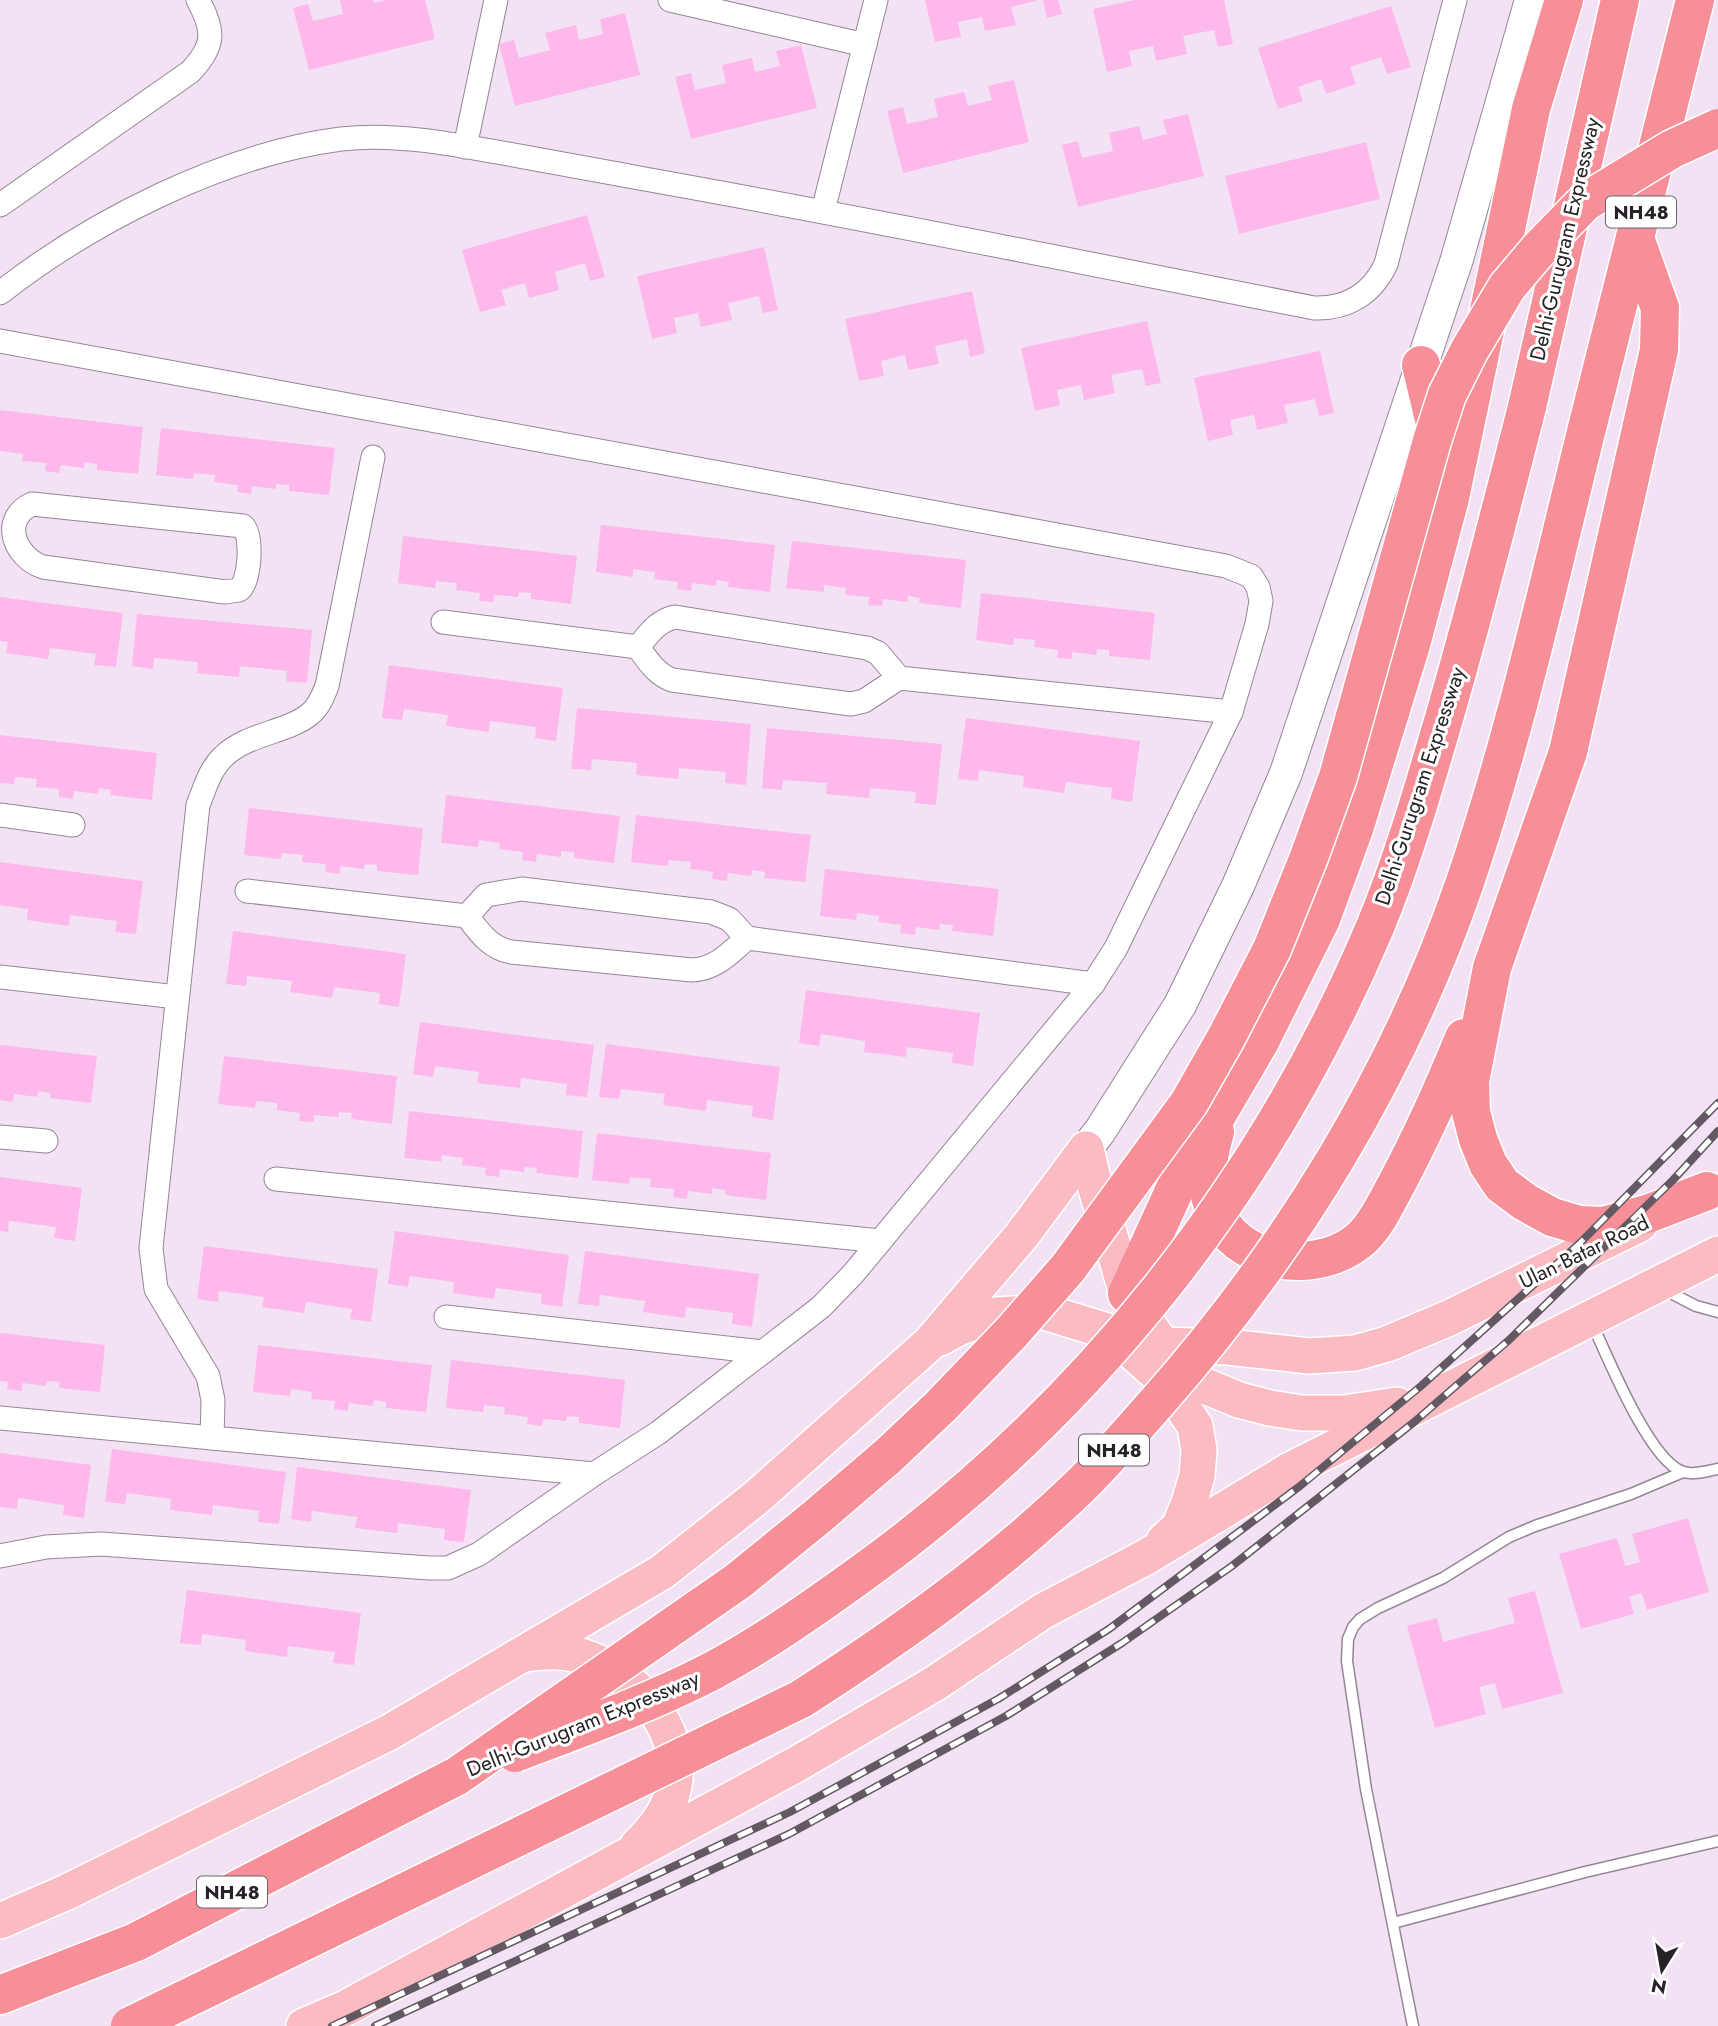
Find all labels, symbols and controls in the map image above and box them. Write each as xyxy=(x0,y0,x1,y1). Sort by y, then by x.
street label: Delhi-Gurugram Expressway xyxy=(1522,114,1608,364)
road number: NH48 xyxy=(1606,196,1676,228)
street label: Delhi-Gurugram Expressway xyxy=(1367,662,1473,909)
street label: Ulan Batar Road xyxy=(1514,1208,1654,1296)
road number: NH48 xyxy=(1079,1434,1149,1466)
street label: Delhi-Gurugram Expressway xyxy=(462,1663,705,1784)
road number: NH48 xyxy=(197,1876,267,1908)
north arrow xyxy=(1627,1935,1697,2005)
text: N xyxy=(1649,1972,1669,2001)

